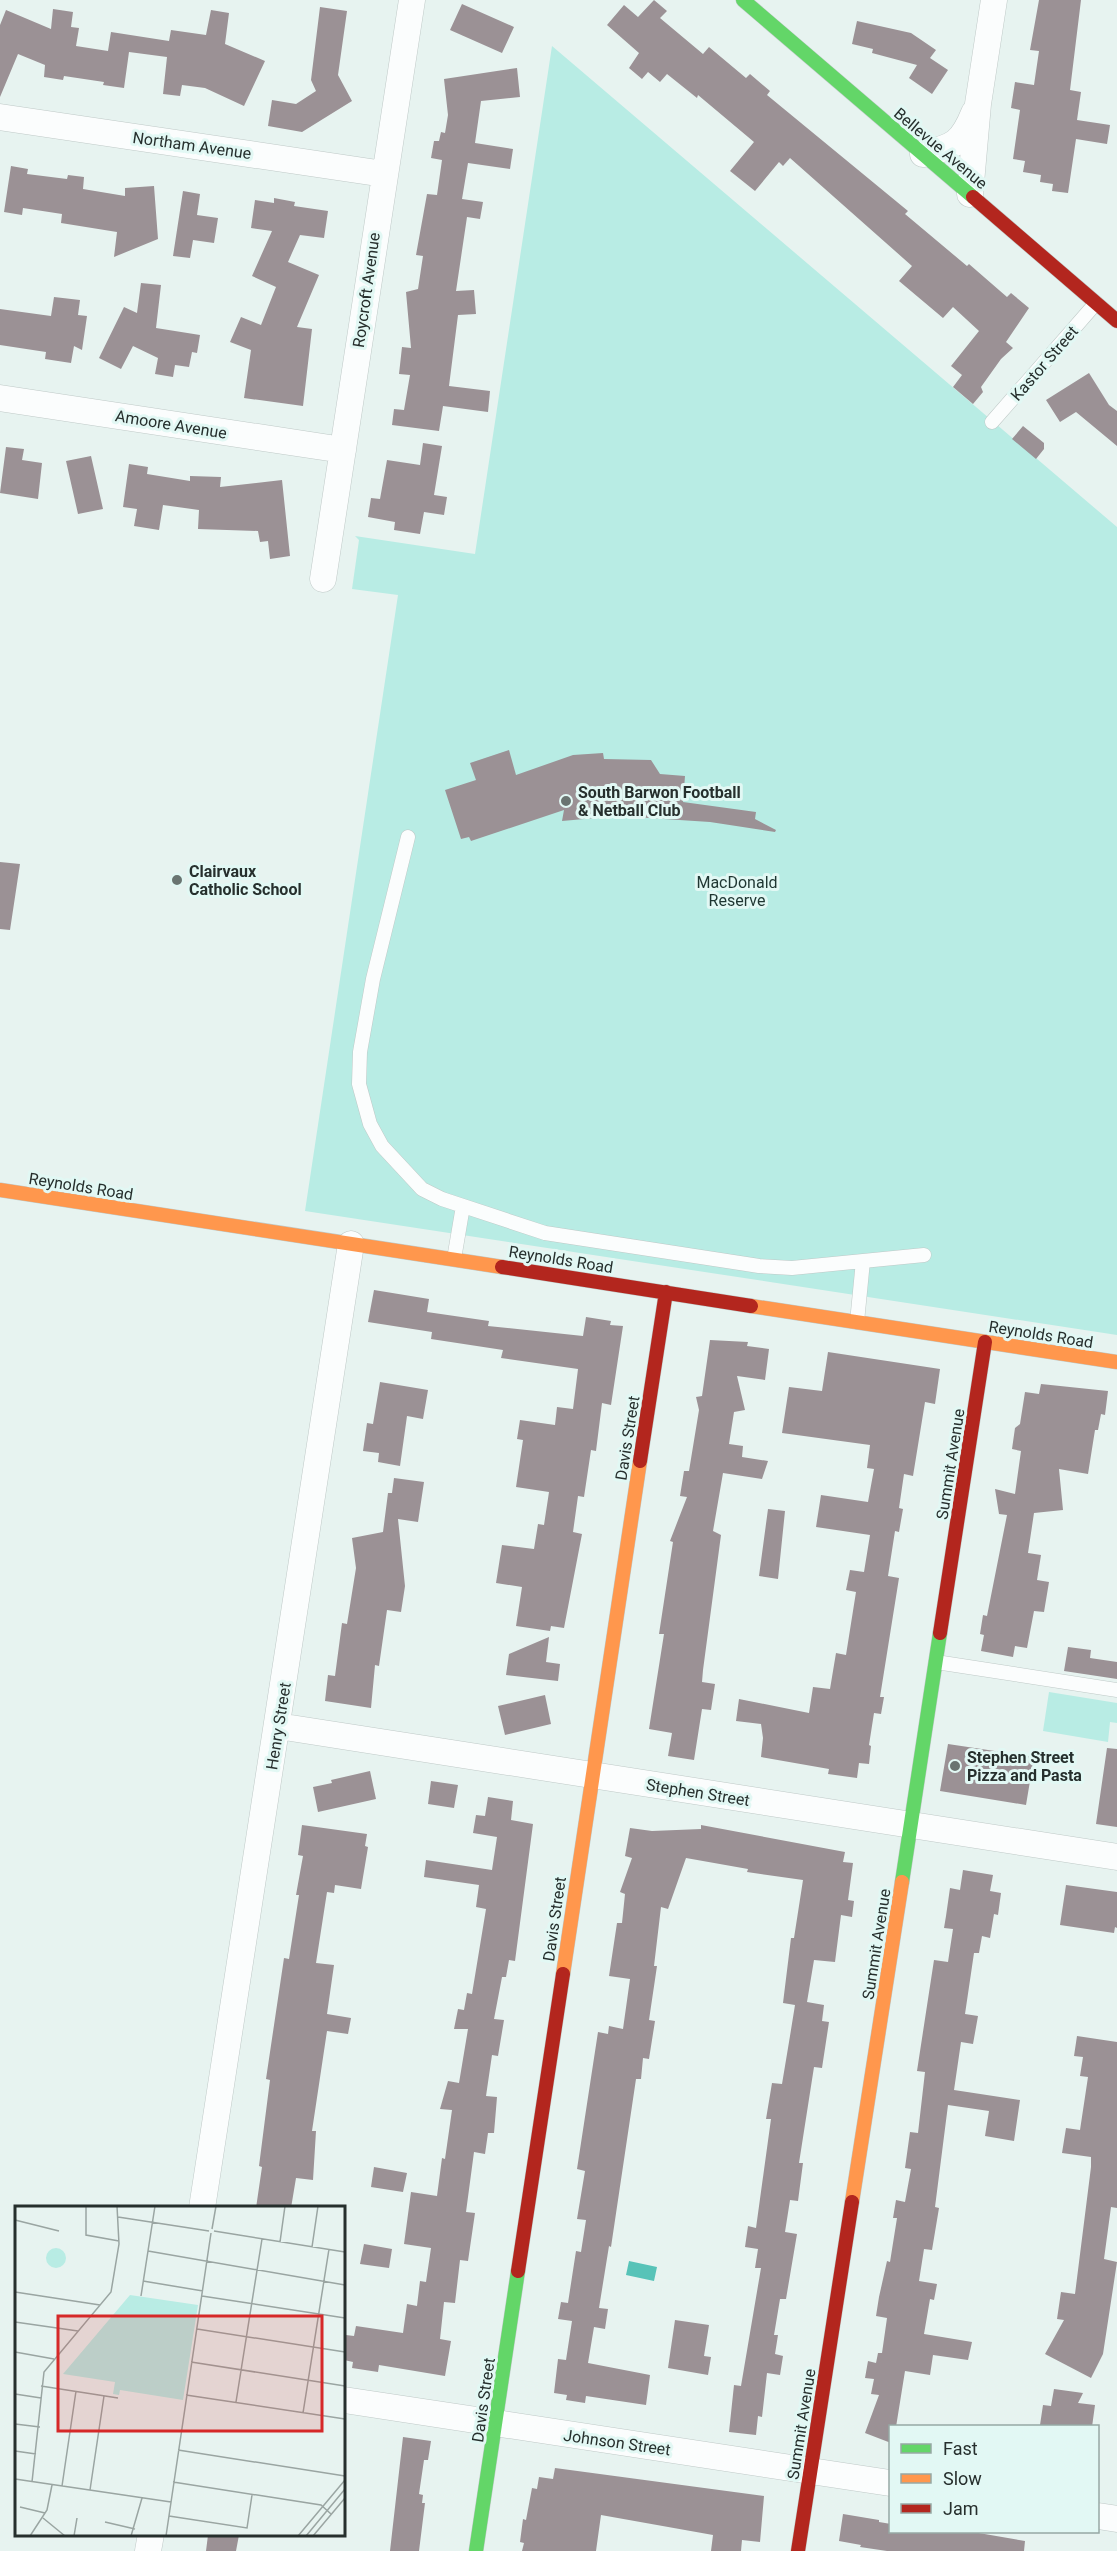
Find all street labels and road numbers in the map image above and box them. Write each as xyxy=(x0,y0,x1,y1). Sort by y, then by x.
street label: Bellevue Avenue xyxy=(890,104,991,193)
street label: Northam Avenue xyxy=(131,128,252,163)
street label: Roycroft Avenue xyxy=(349,231,384,349)
street label: Kastor Street xyxy=(1007,322,1082,405)
street label: Amoore Avenue xyxy=(114,406,228,443)
street label: Reynolds Road xyxy=(27,1169,135,1204)
street label: Reynolds Road xyxy=(507,1242,615,1277)
street label: Reynolds Road xyxy=(987,1317,1095,1352)
street label: Davis Street xyxy=(611,1395,644,1482)
street label: Summit Avenue xyxy=(932,1407,969,1521)
street label: Henry Street xyxy=(262,1681,295,1771)
street label: Stephen Street xyxy=(645,1775,751,1810)
street label: Davis Street xyxy=(539,1876,570,1963)
street label: Summit Avenue xyxy=(858,1887,895,2001)
street label: Davis Street xyxy=(468,2357,499,2444)
street label: Summit Avenue xyxy=(783,2367,820,2481)
street label: Johnson Street xyxy=(562,2426,672,2459)

